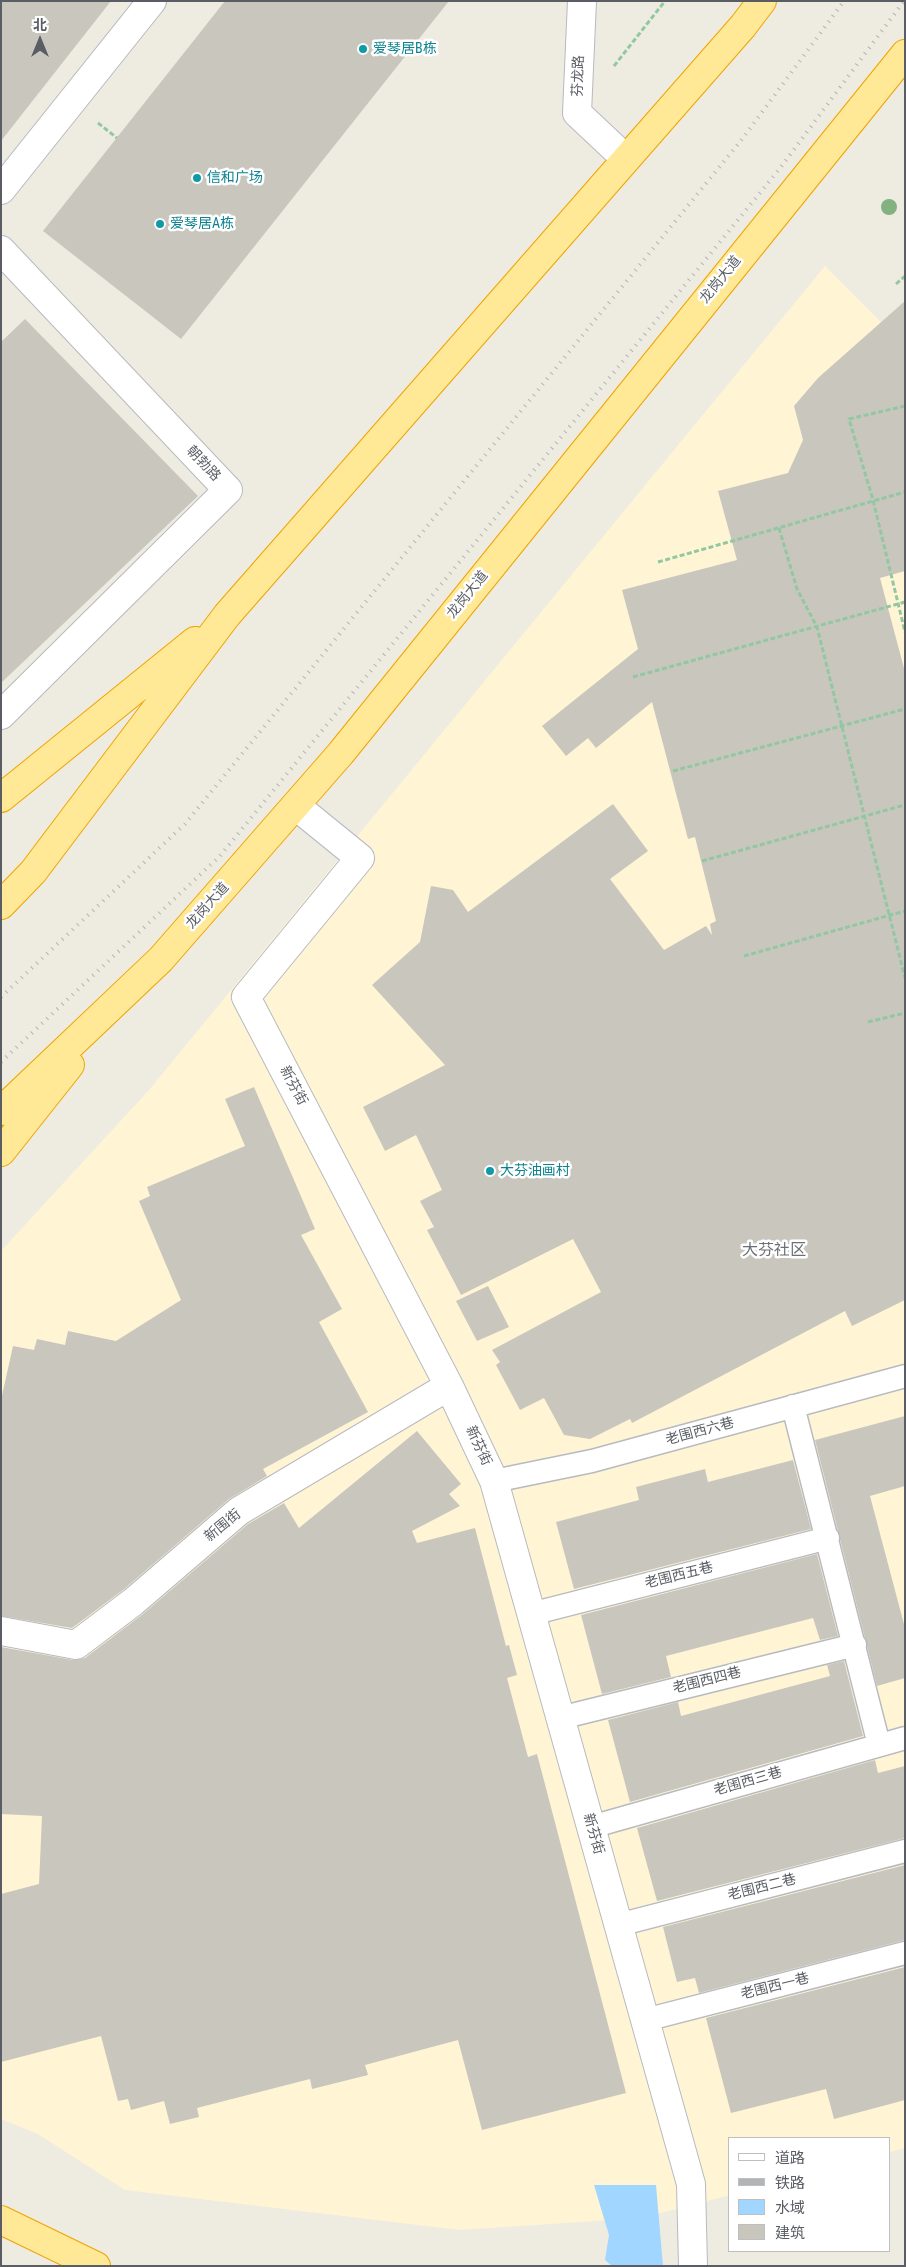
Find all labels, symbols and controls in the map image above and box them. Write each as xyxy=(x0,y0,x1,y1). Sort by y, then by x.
north arrow xyxy=(15,15,65,65)
text: 北 xyxy=(33,17,47,33)
place label: 爱琴居B栋 xyxy=(373,41,437,57)
marker: 爱琴居B栋 xyxy=(357,43,369,55)
street label: 芬龙路 xyxy=(570,55,588,97)
place label: 信和广场 xyxy=(207,170,263,186)
marker: 信和广场 xyxy=(191,172,203,184)
place label: 爱琴居A栋 xyxy=(170,216,234,232)
marker: 爱琴居A栋 xyxy=(154,218,166,230)
street label: 龙岗大道 xyxy=(697,253,745,307)
street label: 朝勃路 xyxy=(183,443,223,485)
street label: 龙岗大道 xyxy=(444,568,492,622)
street label: 龙岗大道 xyxy=(183,880,233,932)
street label: 新芬街 xyxy=(276,1064,310,1108)
place label: 大芬油画村 xyxy=(500,1163,570,1179)
marker: 大芬油画村 xyxy=(484,1165,496,1177)
district label: 大芬社区 xyxy=(742,1241,806,1261)
street label: 老围西六巷 xyxy=(664,1415,736,1449)
street label: 新芬街 xyxy=(462,1423,494,1469)
street label: 新围街 xyxy=(201,1506,245,1546)
street label: 老围西五巷 xyxy=(643,1559,715,1593)
street label: 老围西四巷 xyxy=(671,1664,743,1698)
street label: 老围西三巷 xyxy=(712,1764,784,1800)
street label: 新芬街 xyxy=(579,1811,607,1857)
street label: 老围西二巷 xyxy=(726,1871,798,1905)
street label: 老围西一巷 xyxy=(739,1970,811,2004)
legend xyxy=(728,2137,891,2252)
text: 道路 xyxy=(775,2149,805,2167)
text: 铁路 xyxy=(775,2174,805,2192)
text: 水域 xyxy=(775,2199,805,2217)
text: 建筑 xyxy=(775,2224,805,2242)

